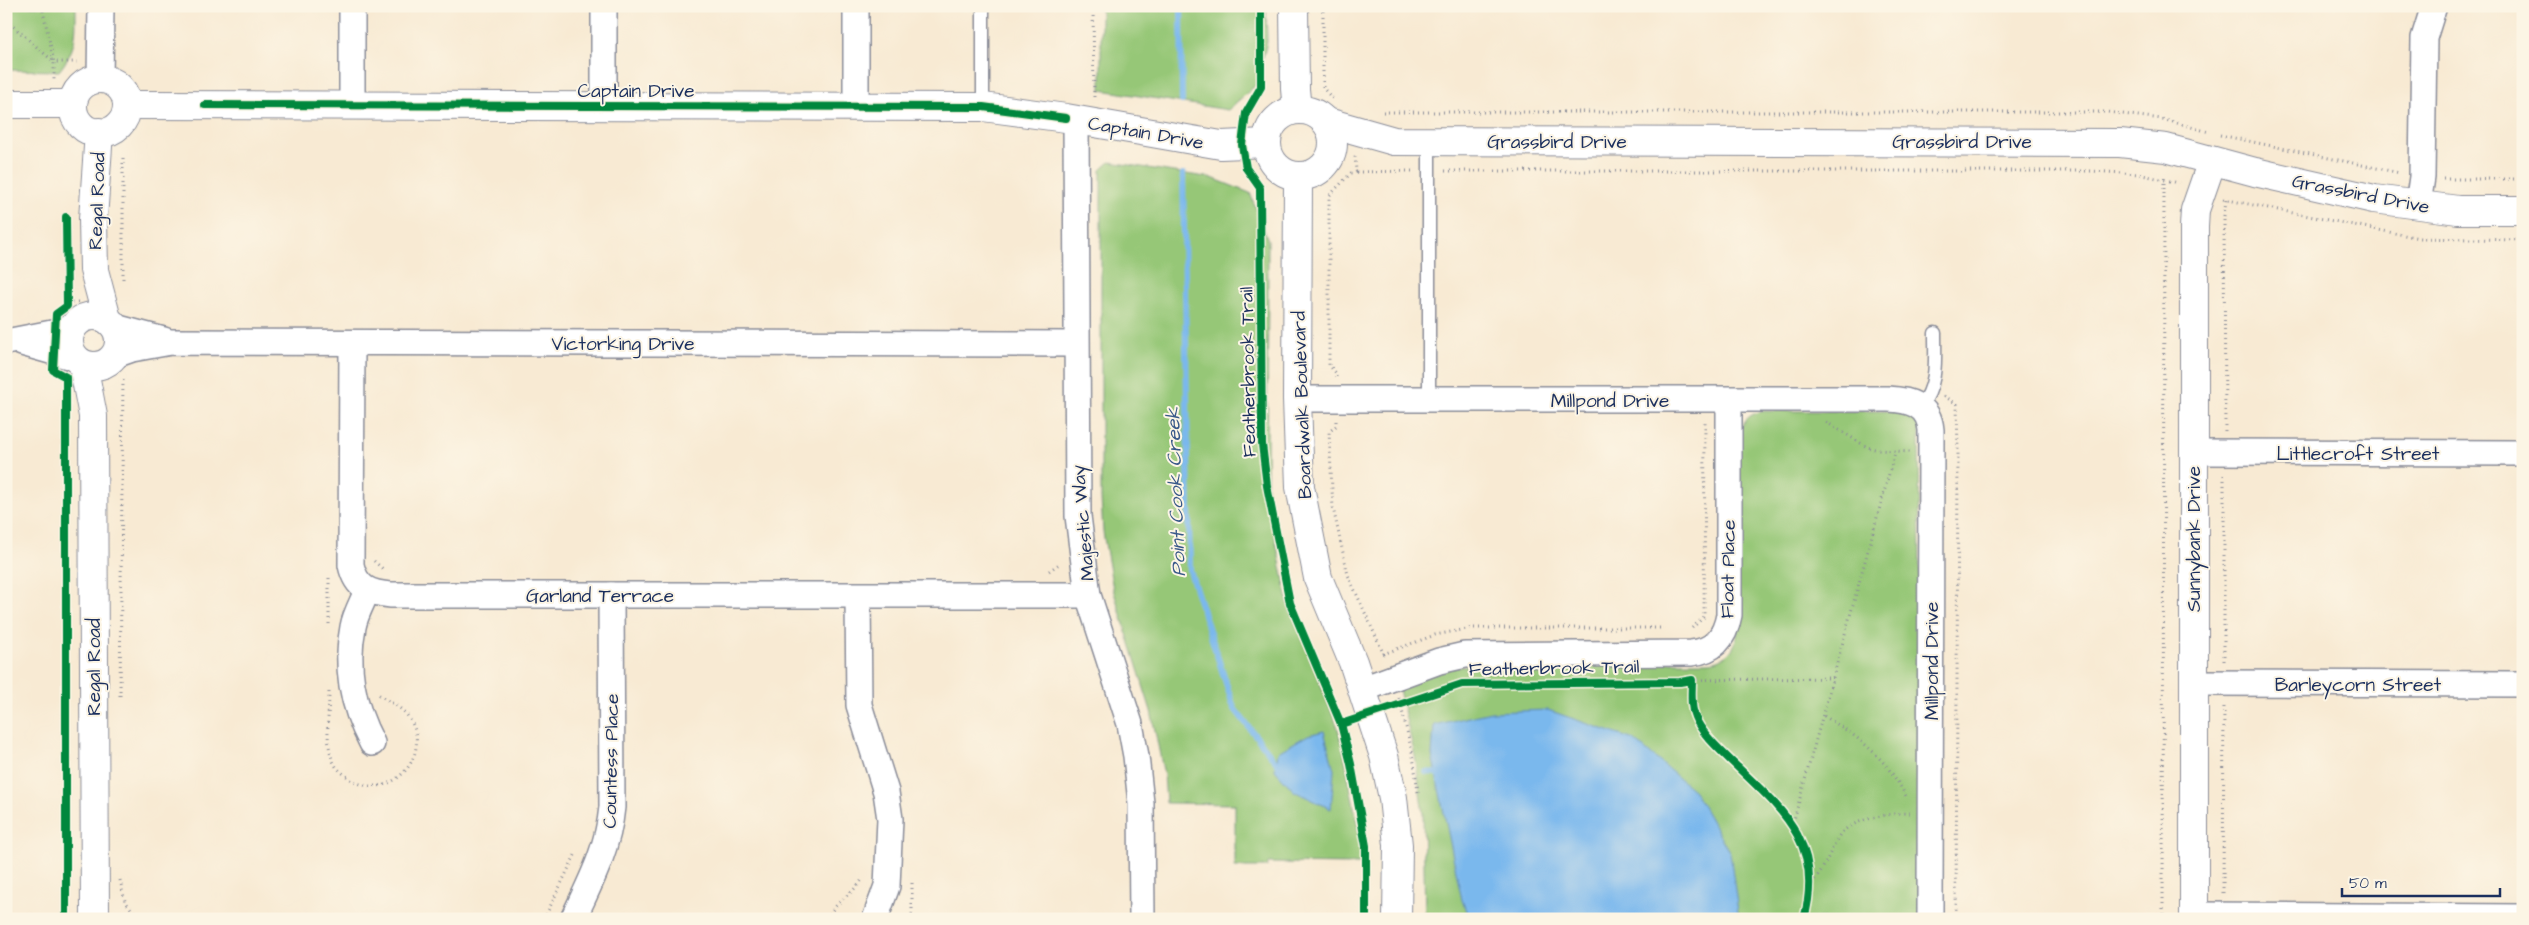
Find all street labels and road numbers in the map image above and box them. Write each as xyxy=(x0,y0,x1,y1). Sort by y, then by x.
street label: Captain Drive xyxy=(578,78,694,105)
street label: Captain Drive xyxy=(1086,110,1206,157)
street label: Grassbird Drive xyxy=(1487,129,1627,156)
street label: Grassbird Drive xyxy=(1892,129,2032,156)
street label: Regal Road xyxy=(82,152,114,250)
street label: Grassbird Drive xyxy=(2290,168,2432,221)
street label: Featherbrook Trail xyxy=(1234,286,1263,458)
street label: Boardwalk Boulevard xyxy=(1286,310,1319,499)
street label: Victorking Drive xyxy=(552,331,694,359)
street label: Millpond Drive xyxy=(1551,388,1669,415)
street label: Littlecroft Street xyxy=(2276,441,2440,468)
street label: Majestic Way xyxy=(1065,463,1103,582)
street label: Sunnybank Drive xyxy=(2181,466,2209,612)
street label: Float Place xyxy=(1714,519,1743,619)
street label: Garland Terrace xyxy=(526,583,674,610)
street label: Millpond Drive xyxy=(1919,602,1946,720)
street label: Regal Road xyxy=(81,618,109,716)
street label: Featherbrook Trail xyxy=(1468,654,1640,683)
street label: Barleycorn Street xyxy=(2275,672,2441,700)
street label: Countess Place xyxy=(597,693,626,829)

